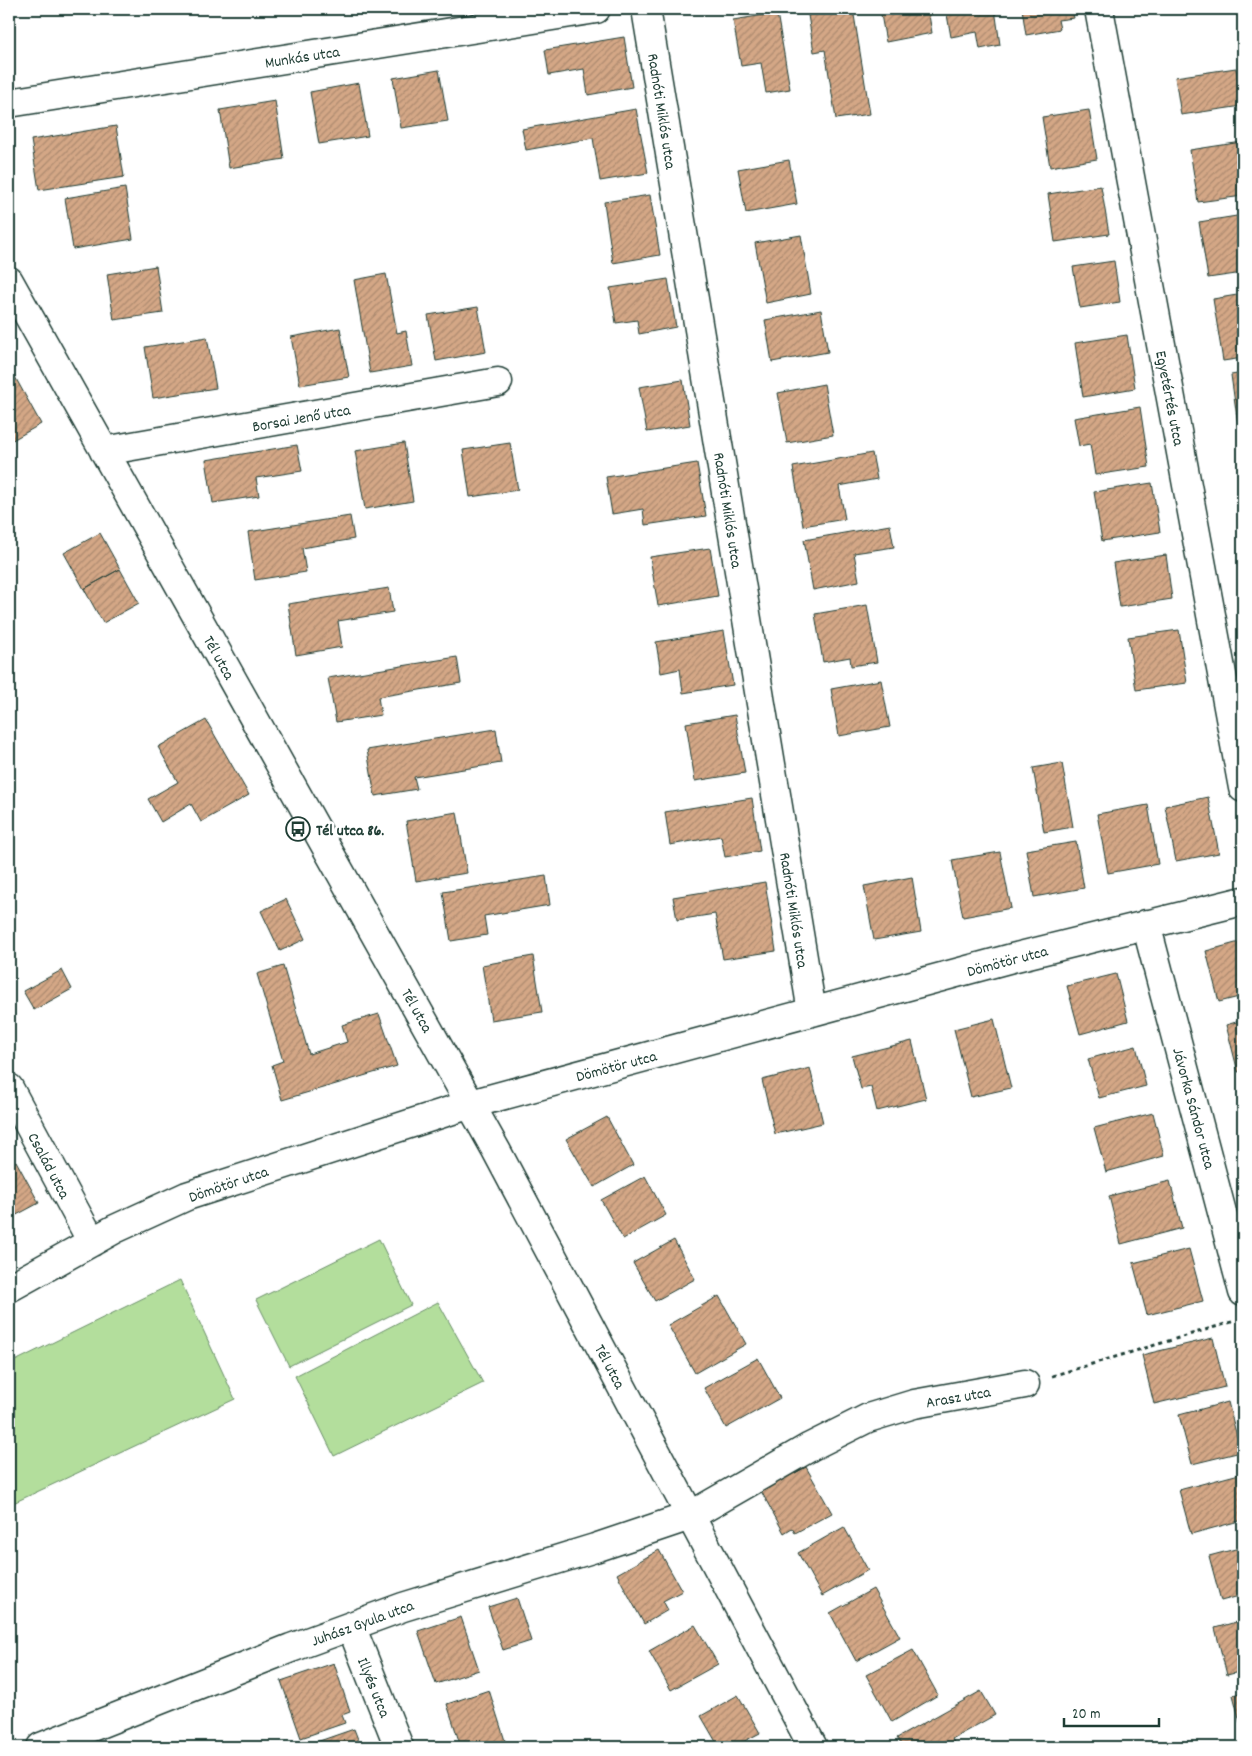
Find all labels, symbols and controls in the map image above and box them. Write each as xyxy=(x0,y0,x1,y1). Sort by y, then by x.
street label: Munkás utca xyxy=(263,41,342,76)
street label: Radnóti Miklós utca xyxy=(640,52,681,171)
street label: Egyetértés utca xyxy=(1148,349,1189,449)
street label: Borsai Jenő utca xyxy=(251,399,353,439)
street label: Radnóti Miklós utca xyxy=(706,451,747,570)
street label: Tél utca xyxy=(196,632,240,685)
bus stop icon: Tél utca 86. xyxy=(285,816,311,842)
place label: Tél utca 86. xyxy=(316,820,384,843)
street label: Radnóti Miklós utca xyxy=(772,851,813,970)
street label: Dömötör utca xyxy=(965,940,1051,984)
street label: Tél utca xyxy=(394,985,438,1038)
street label: Dömötör utca xyxy=(574,1045,660,1089)
street label: Jávorka Sándor utca xyxy=(1165,1045,1220,1172)
street label: Család utca xyxy=(21,1129,75,1204)
street label: Dömötör utca xyxy=(186,1161,272,1210)
street label: Tél utca xyxy=(587,1341,630,1394)
street label: Arasz utca xyxy=(924,1381,993,1415)
street label: Juhász Gyula utca xyxy=(308,1595,418,1654)
street label: Illyés utca xyxy=(350,1654,395,1722)
scale bar xyxy=(1064,1696,1160,1728)
text: 20 m xyxy=(1072,1704,1100,1726)

